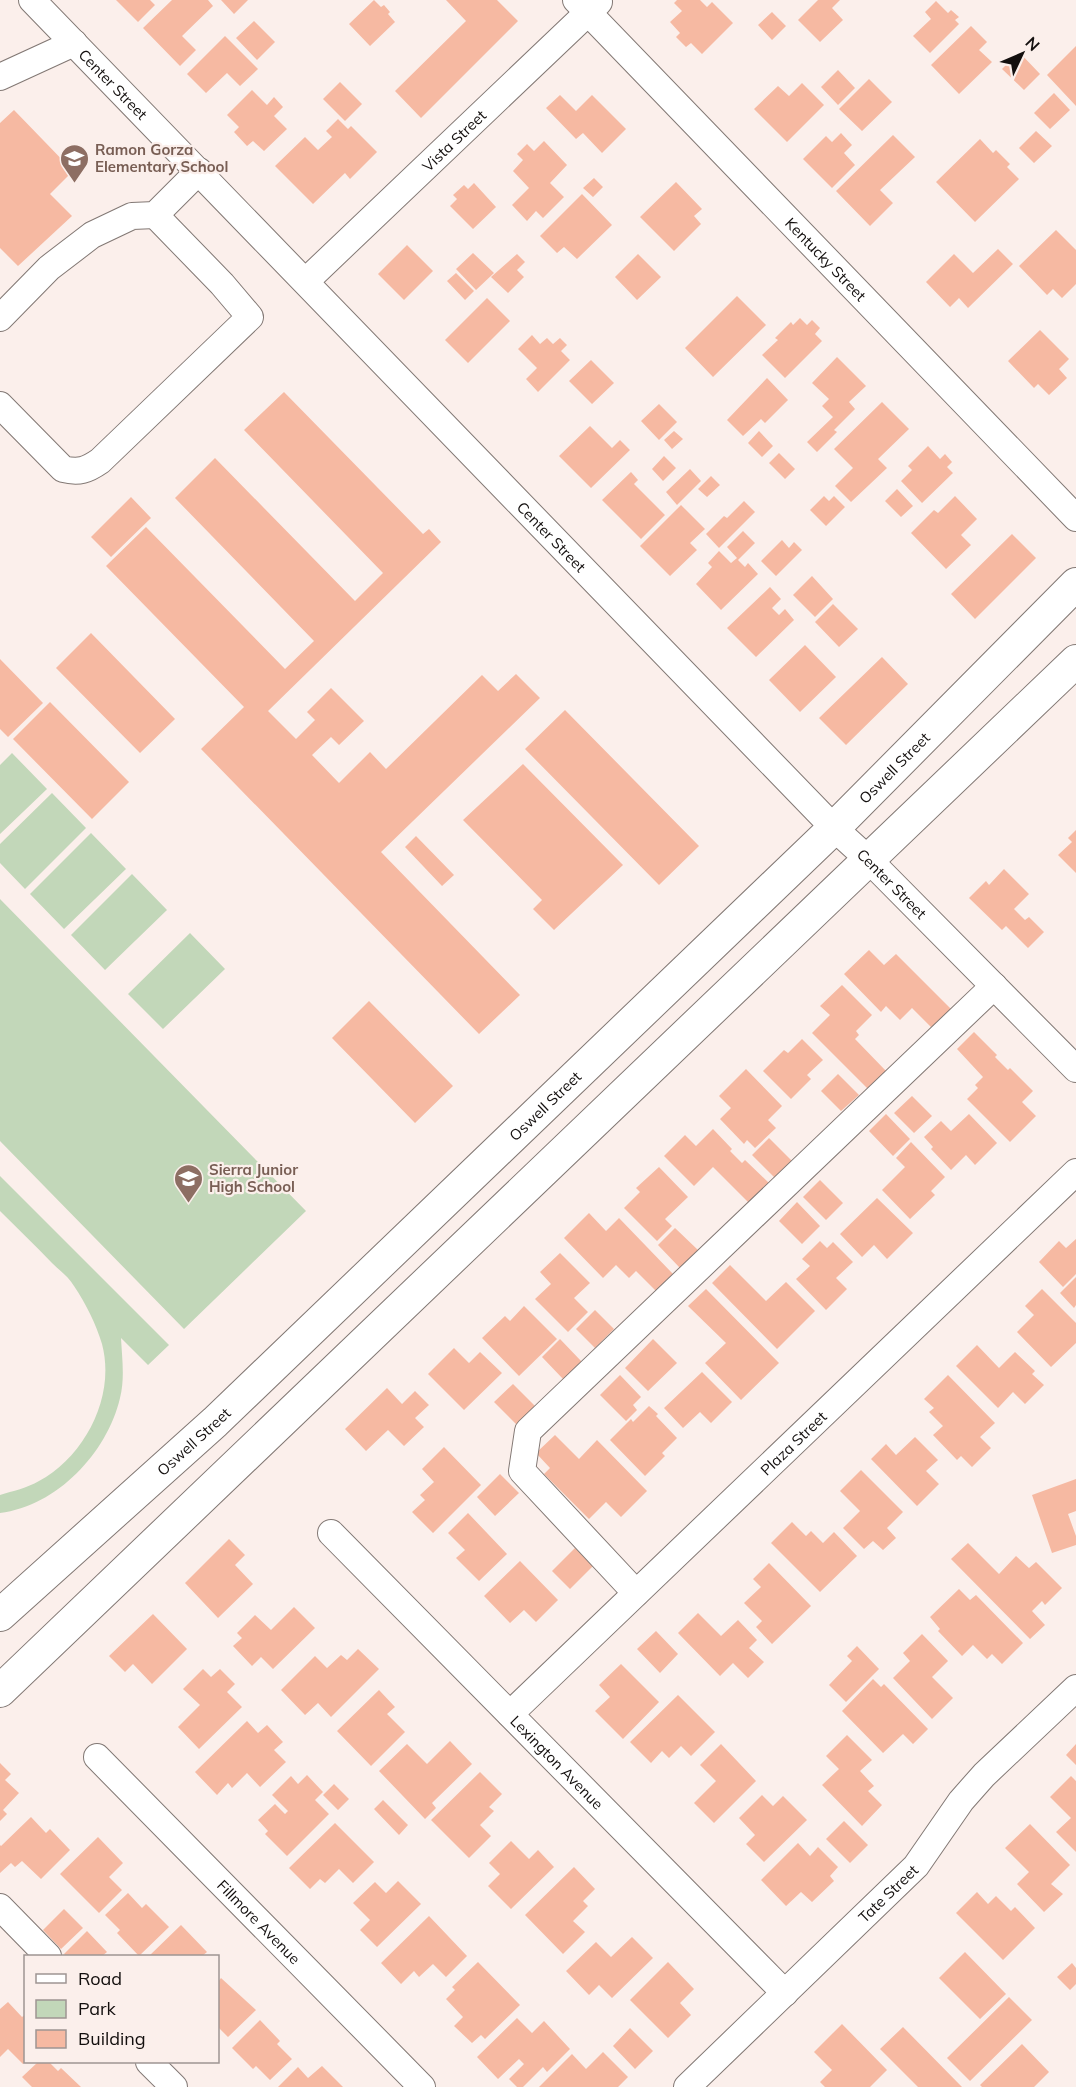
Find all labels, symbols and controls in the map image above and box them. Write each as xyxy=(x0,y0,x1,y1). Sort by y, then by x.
north arrow xyxy=(992,24,1052,84)
text: N xyxy=(1021,32,1044,55)
street label: Center Street xyxy=(75,45,152,123)
street label: Vista Street xyxy=(418,105,490,175)
place label: Ramon Gorza Elementary School xyxy=(95,140,228,176)
school or university icon: Ramon Gorza Elementary School xyxy=(58,142,90,184)
street label: Kentucky Street xyxy=(781,213,871,305)
street label: Center Street xyxy=(513,497,590,576)
street label: Oswell Street xyxy=(855,728,933,807)
street label: Center Street xyxy=(853,844,931,922)
street label: Oswell Street xyxy=(505,1067,585,1144)
place label: Sierra Junior High School xyxy=(209,1160,298,1196)
school or university icon: Sierra Junior High School xyxy=(172,1162,204,1204)
street label: Oswell Street xyxy=(153,1403,234,1479)
street label: Plaza Street xyxy=(756,1407,830,1479)
street label: Lexington Avenue xyxy=(507,1711,608,1813)
street label: Tate Street xyxy=(854,1860,922,1926)
street label: Fillmore Avenue xyxy=(213,1875,305,1968)
legend xyxy=(24,1955,219,2063)
text: Road xyxy=(78,1967,122,1990)
text: Park xyxy=(78,1997,117,2020)
text: Building xyxy=(78,2027,146,2050)

